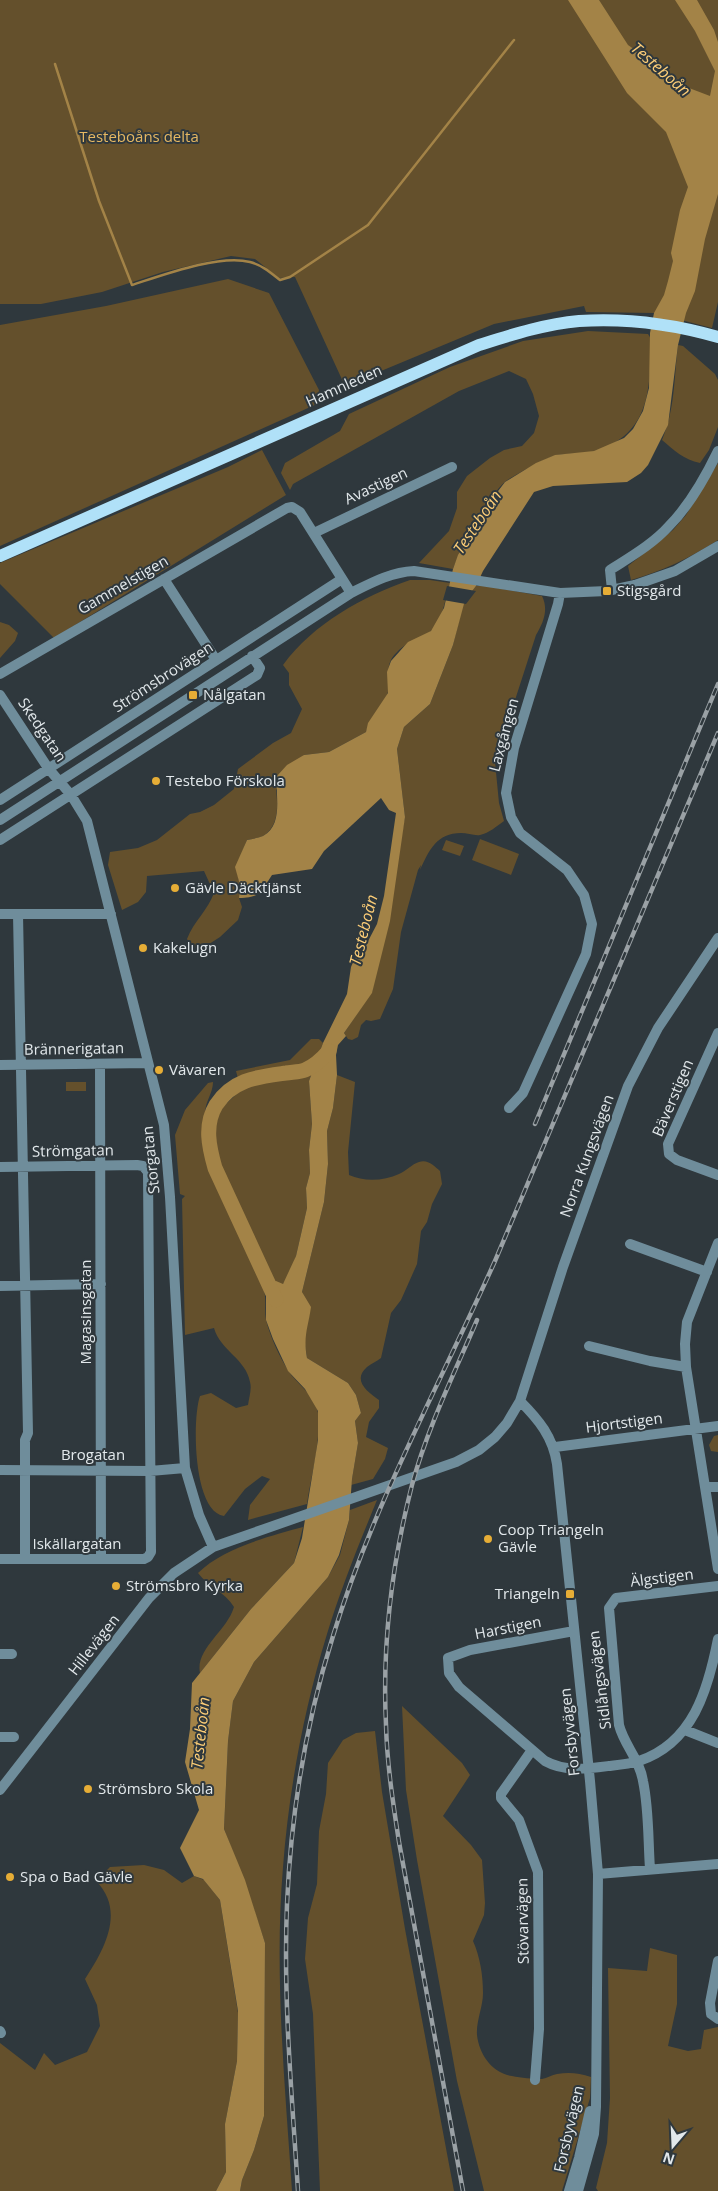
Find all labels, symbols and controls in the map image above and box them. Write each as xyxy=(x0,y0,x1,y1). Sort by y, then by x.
water label: Testeboån xyxy=(626,37,696,101)
park label: Testeboåns delta xyxy=(79,126,199,146)
street label: Hamnleden xyxy=(302,359,385,411)
street label: Avastigen xyxy=(341,462,410,508)
water label: Testeboån xyxy=(448,486,506,558)
street label: Gammelstigen xyxy=(74,550,171,618)
place label: Stigsgård xyxy=(617,580,681,600)
marker: Stigsgård xyxy=(601,585,613,597)
street label: Strömsbrovägen xyxy=(108,636,216,716)
place label: Nålgatan xyxy=(203,684,266,704)
marker: Nålgatan xyxy=(187,689,199,701)
street label: Skedgatan xyxy=(14,694,72,765)
street label: Laxgången xyxy=(484,696,522,774)
place label: Testebo Förskola xyxy=(166,770,285,790)
marker: Testebo Förskola xyxy=(150,775,162,787)
place label: Gävle Däcktjänst xyxy=(185,877,301,897)
marker: Gävle Däcktjänst xyxy=(169,882,181,894)
water label: Testeboån xyxy=(344,892,382,968)
place label: Kakelugn xyxy=(153,937,217,957)
marker: Kakelugn xyxy=(137,942,149,954)
street label: Brännerigatan xyxy=(24,1037,124,1059)
street label: Bäverstigen xyxy=(647,1056,697,1139)
place label: Vävaren xyxy=(169,1059,226,1079)
marker: Vävaren xyxy=(153,1064,165,1076)
street label: Norra Kungsvägen xyxy=(555,1091,618,1220)
street label: Storgatan xyxy=(137,1125,164,1195)
street label: Strömgatan xyxy=(32,1139,114,1161)
street label: Magasinsgatan xyxy=(75,1260,95,1364)
street label: Hjortstigen xyxy=(584,1407,664,1437)
street label: Brogatan xyxy=(61,1444,125,1464)
place label: Coop Triangeln Gävle xyxy=(498,1519,604,1556)
street label: Iskällargatan xyxy=(33,1533,121,1553)
marker: Coop Triangeln Gävle xyxy=(482,1533,494,1545)
street label: Älgstigen xyxy=(629,1563,695,1591)
place label: Strömsbro Kyrka xyxy=(126,1575,243,1595)
marker: Strömsbro Kyrka xyxy=(110,1580,122,1592)
place label: Triangeln xyxy=(495,1583,560,1603)
marker: Triangeln xyxy=(564,1588,576,1600)
street label: Hillevägen xyxy=(63,1610,123,1679)
street label: Harstigen xyxy=(473,1611,543,1643)
street label: Sidlångsvägen xyxy=(583,1630,615,1731)
street label: Forsbyvägen xyxy=(554,1687,584,1777)
water label: Testeboån xyxy=(185,1696,215,1770)
place label: Strömsbro Skola xyxy=(98,1778,213,1798)
marker: Strömsbro Skola xyxy=(82,1783,94,1795)
place label: Spa o Bad Gävle xyxy=(20,1866,133,1886)
marker: Spa o Bad Gävle xyxy=(4,1871,16,1883)
street label: Stövarvägen xyxy=(511,1878,533,1964)
street label: Forsbyvägen xyxy=(548,2083,588,2174)
north arrow xyxy=(648,2121,698,2171)
text: N xyxy=(660,2148,677,2170)

